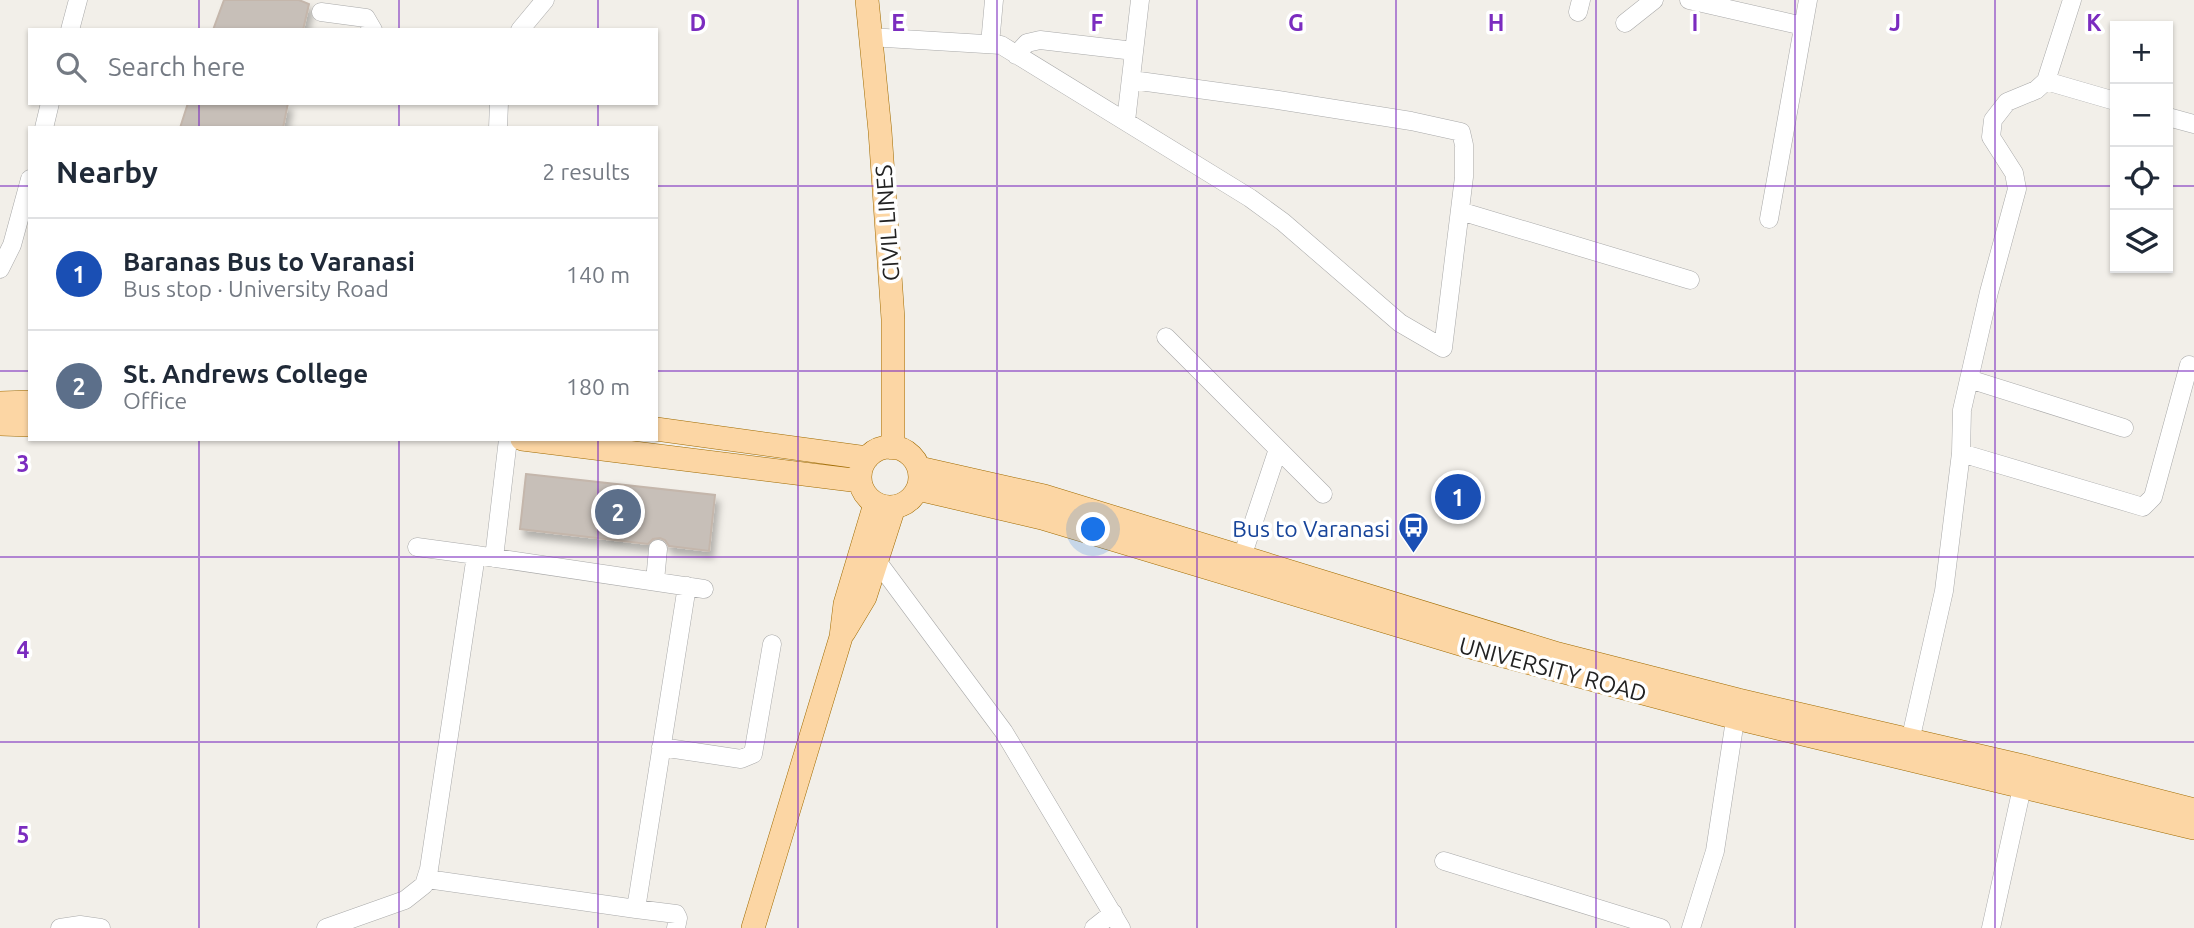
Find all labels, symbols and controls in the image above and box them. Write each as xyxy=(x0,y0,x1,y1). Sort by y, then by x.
text: D xyxy=(690,10,706,35)
text: E xyxy=(891,10,905,35)
text: F xyxy=(1091,10,1104,35)
text: G xyxy=(1288,10,1304,35)
text: H xyxy=(1488,10,1504,35)
text: I xyxy=(1692,10,1698,35)
text: J xyxy=(1889,10,1901,35)
text: K xyxy=(2086,10,2102,35)
map controls xyxy=(2110,21,2173,273)
button: + xyxy=(2110,21,2173,84)
search box xyxy=(28,28,658,105)
icon: search xyxy=(52,48,90,86)
text: Search here xyxy=(108,52,245,81)
button: − xyxy=(2110,84,2173,147)
button: locate xyxy=(2110,147,2173,210)
text: Nearby xyxy=(56,155,158,189)
text: 2 results xyxy=(542,159,630,184)
street label: CIVIL LINES xyxy=(870,164,904,282)
button: layers xyxy=(2110,210,2173,273)
text: Baranas Bus to Varanasi xyxy=(123,247,415,276)
text: 1 xyxy=(73,262,85,287)
text: 140 m xyxy=(566,262,630,287)
text: Bus stop · University Road xyxy=(123,276,389,301)
text: St. Andrews College xyxy=(123,359,368,388)
text: 2 xyxy=(73,374,85,399)
text: 180 m xyxy=(566,374,630,399)
text: Office xyxy=(123,388,187,413)
text: 3 xyxy=(17,451,29,476)
pin: 1 xyxy=(1435,471,1481,523)
pin: 2 xyxy=(595,486,641,538)
bus stop icon: Bus to Varanasi xyxy=(1396,511,1430,555)
your location xyxy=(1076,512,1110,546)
place label: Bus to Varanasi xyxy=(1232,516,1390,541)
street label: UNIVERSITY ROAD xyxy=(1457,632,1649,706)
text: 4 xyxy=(17,637,30,662)
text: 5 xyxy=(17,822,29,847)

